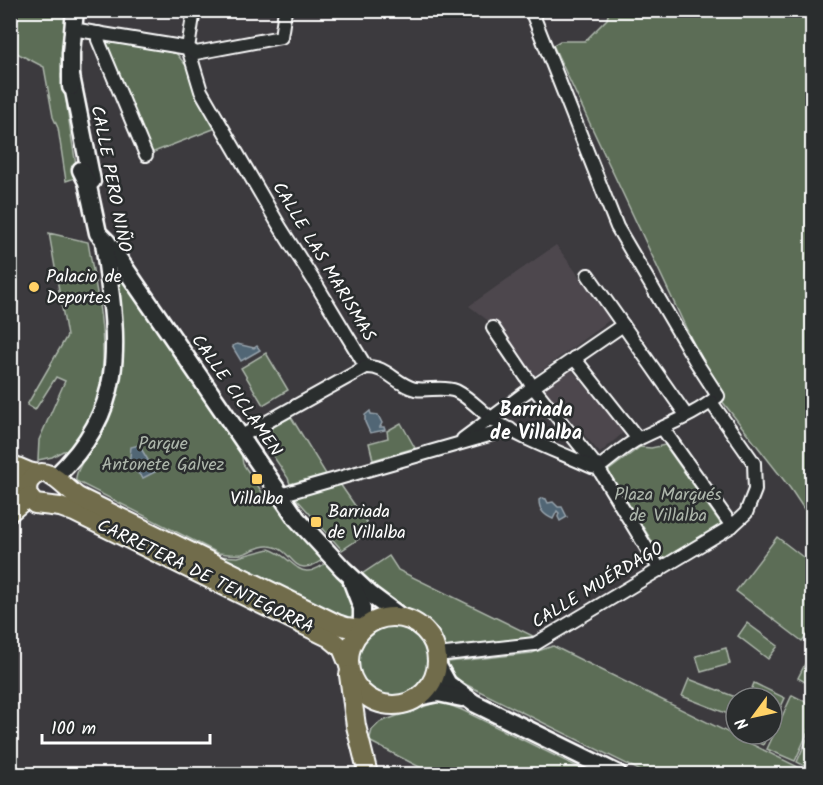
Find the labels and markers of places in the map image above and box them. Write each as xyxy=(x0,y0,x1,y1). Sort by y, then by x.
place label: Palacio de Deportes xyxy=(46,263,122,313)
marker: Palacio de Deportes xyxy=(27,280,41,294)
marker: Villalba xyxy=(250,472,264,486)
place label: Villalba xyxy=(230,485,284,514)
place label: Barriada de Villalba xyxy=(328,498,406,548)
marker: Barriada de Villalba xyxy=(309,515,323,529)

